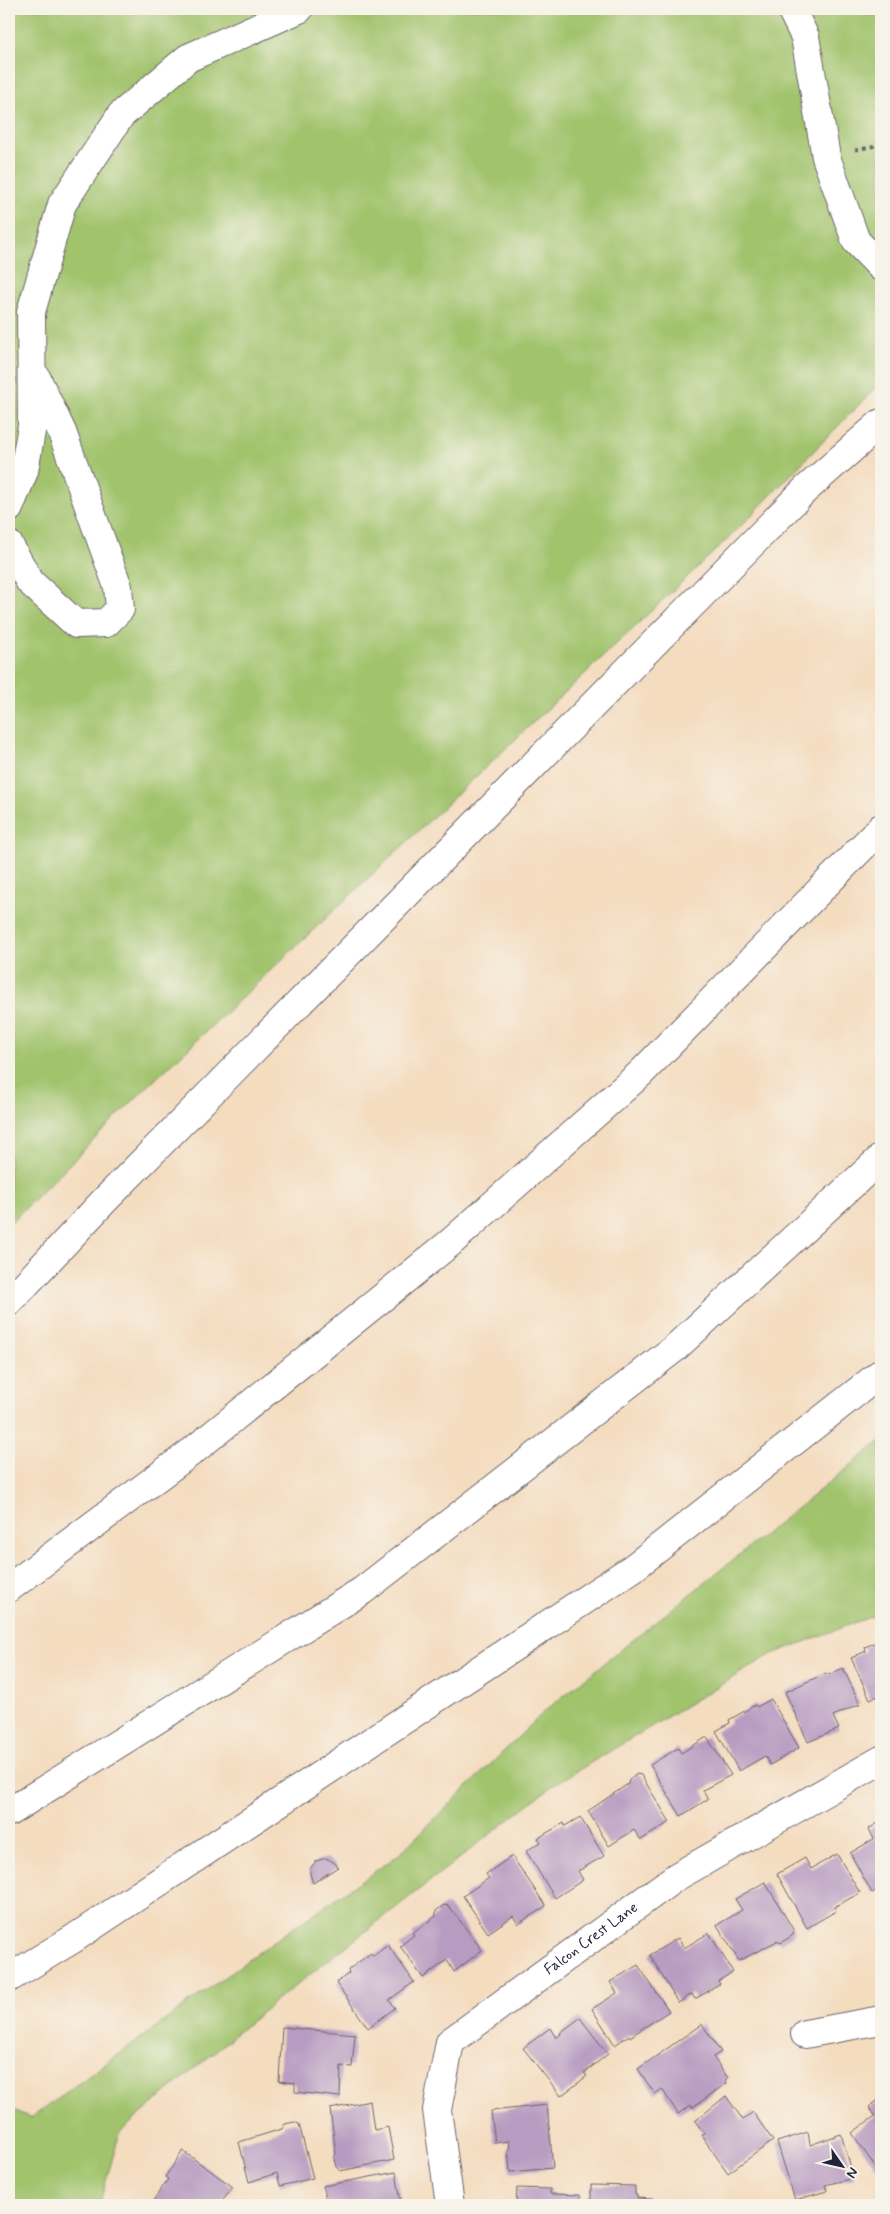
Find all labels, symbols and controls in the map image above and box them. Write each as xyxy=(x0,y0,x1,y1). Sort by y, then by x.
street label: Falcon Crest Lane xyxy=(540,1898,642,1980)
north arrow xyxy=(818,2142,868,2192)
text: N xyxy=(842,2164,862,2182)

